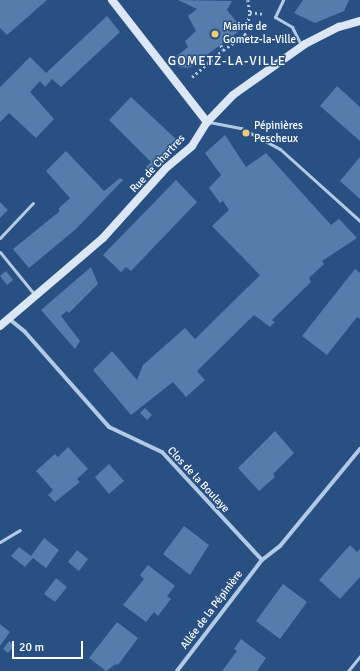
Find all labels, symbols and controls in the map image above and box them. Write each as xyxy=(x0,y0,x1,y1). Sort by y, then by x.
place label: Mairie de Gometz-la-Ville xyxy=(223,21,296,47)
marker: Mairie de Gometz-la-Ville xyxy=(210,29,220,39)
district label: GOMETZ-LA-VILLE xyxy=(168,53,286,69)
place label: Pépinières Pescheux xyxy=(254,120,303,146)
marker: Pépinières Pescheux xyxy=(241,128,251,138)
street label: Rue de Chartres xyxy=(128,132,188,196)
street label: Clos de la Boulaye xyxy=(164,444,232,516)
street label: Allée de la Pépinière xyxy=(178,568,246,652)
scale bar xyxy=(14,633,85,659)
text: 20 m xyxy=(19,640,44,655)

